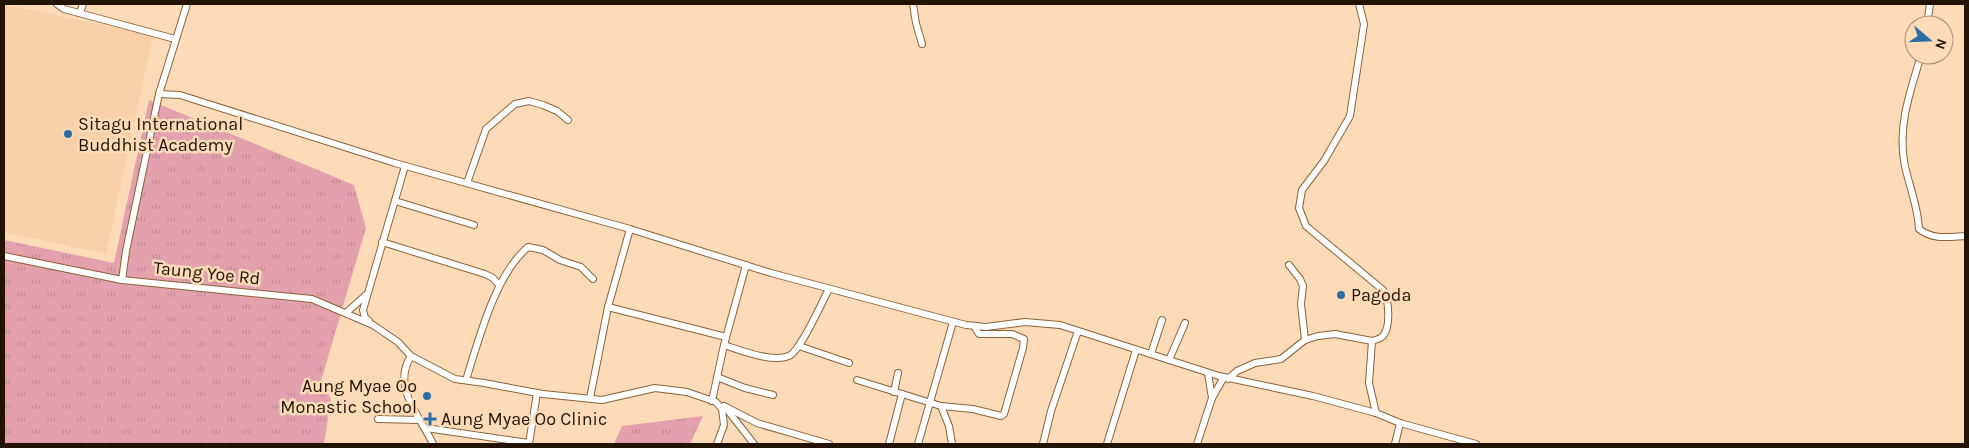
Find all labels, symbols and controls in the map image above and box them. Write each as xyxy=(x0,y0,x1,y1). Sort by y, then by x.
north arrow xyxy=(1904,15,1954,65)
text: N xyxy=(1931,37,1950,52)
place label: Sitagu International Buddhist Academy xyxy=(78,113,243,156)
marker: Sitagu International Buddhist Academy xyxy=(62,128,74,140)
street label: Taung Yoe Rd xyxy=(152,256,262,290)
place label: Pagoda xyxy=(1351,284,1411,306)
marker: Pagoda xyxy=(1335,289,1347,301)
place label: Aung Myae Oo Monastic School xyxy=(280,375,417,418)
marker: Aung Myae Oo Monastic School xyxy=(421,390,433,402)
place label: Aung Myae Oo Clinic xyxy=(441,408,607,430)
marker: Aung Myae Oo Clinic xyxy=(423,412,437,426)

